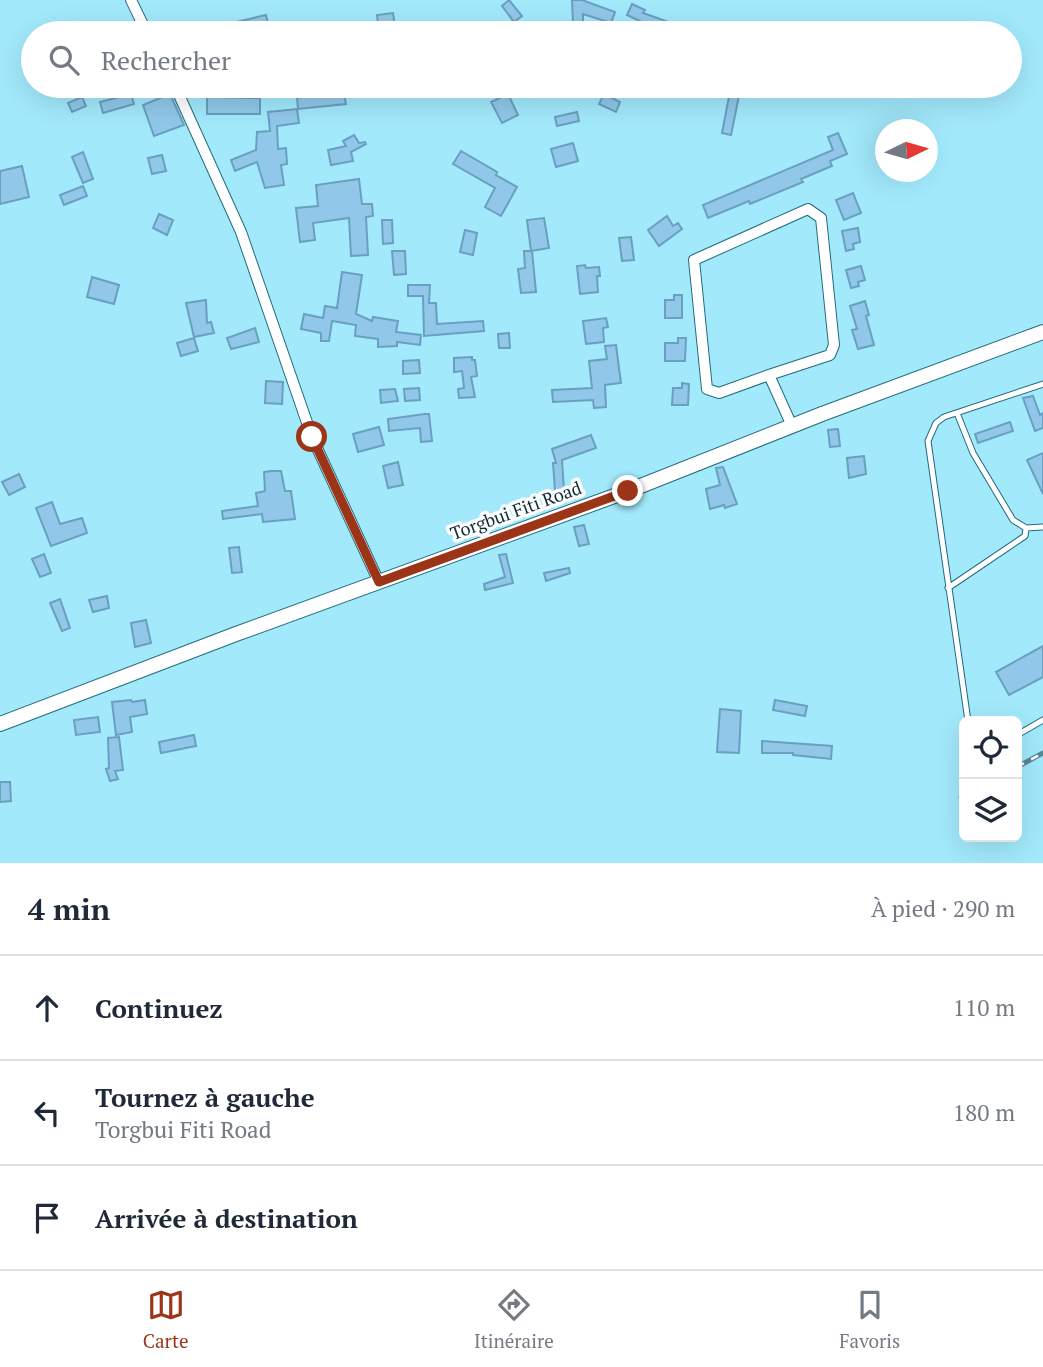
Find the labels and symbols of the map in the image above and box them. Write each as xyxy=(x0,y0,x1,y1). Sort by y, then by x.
north arrow xyxy=(875,119,938,182)
route start xyxy=(296,421,327,452)
street label: Torgbui Fiti Road xyxy=(447,475,585,545)
route end xyxy=(612,475,643,506)

